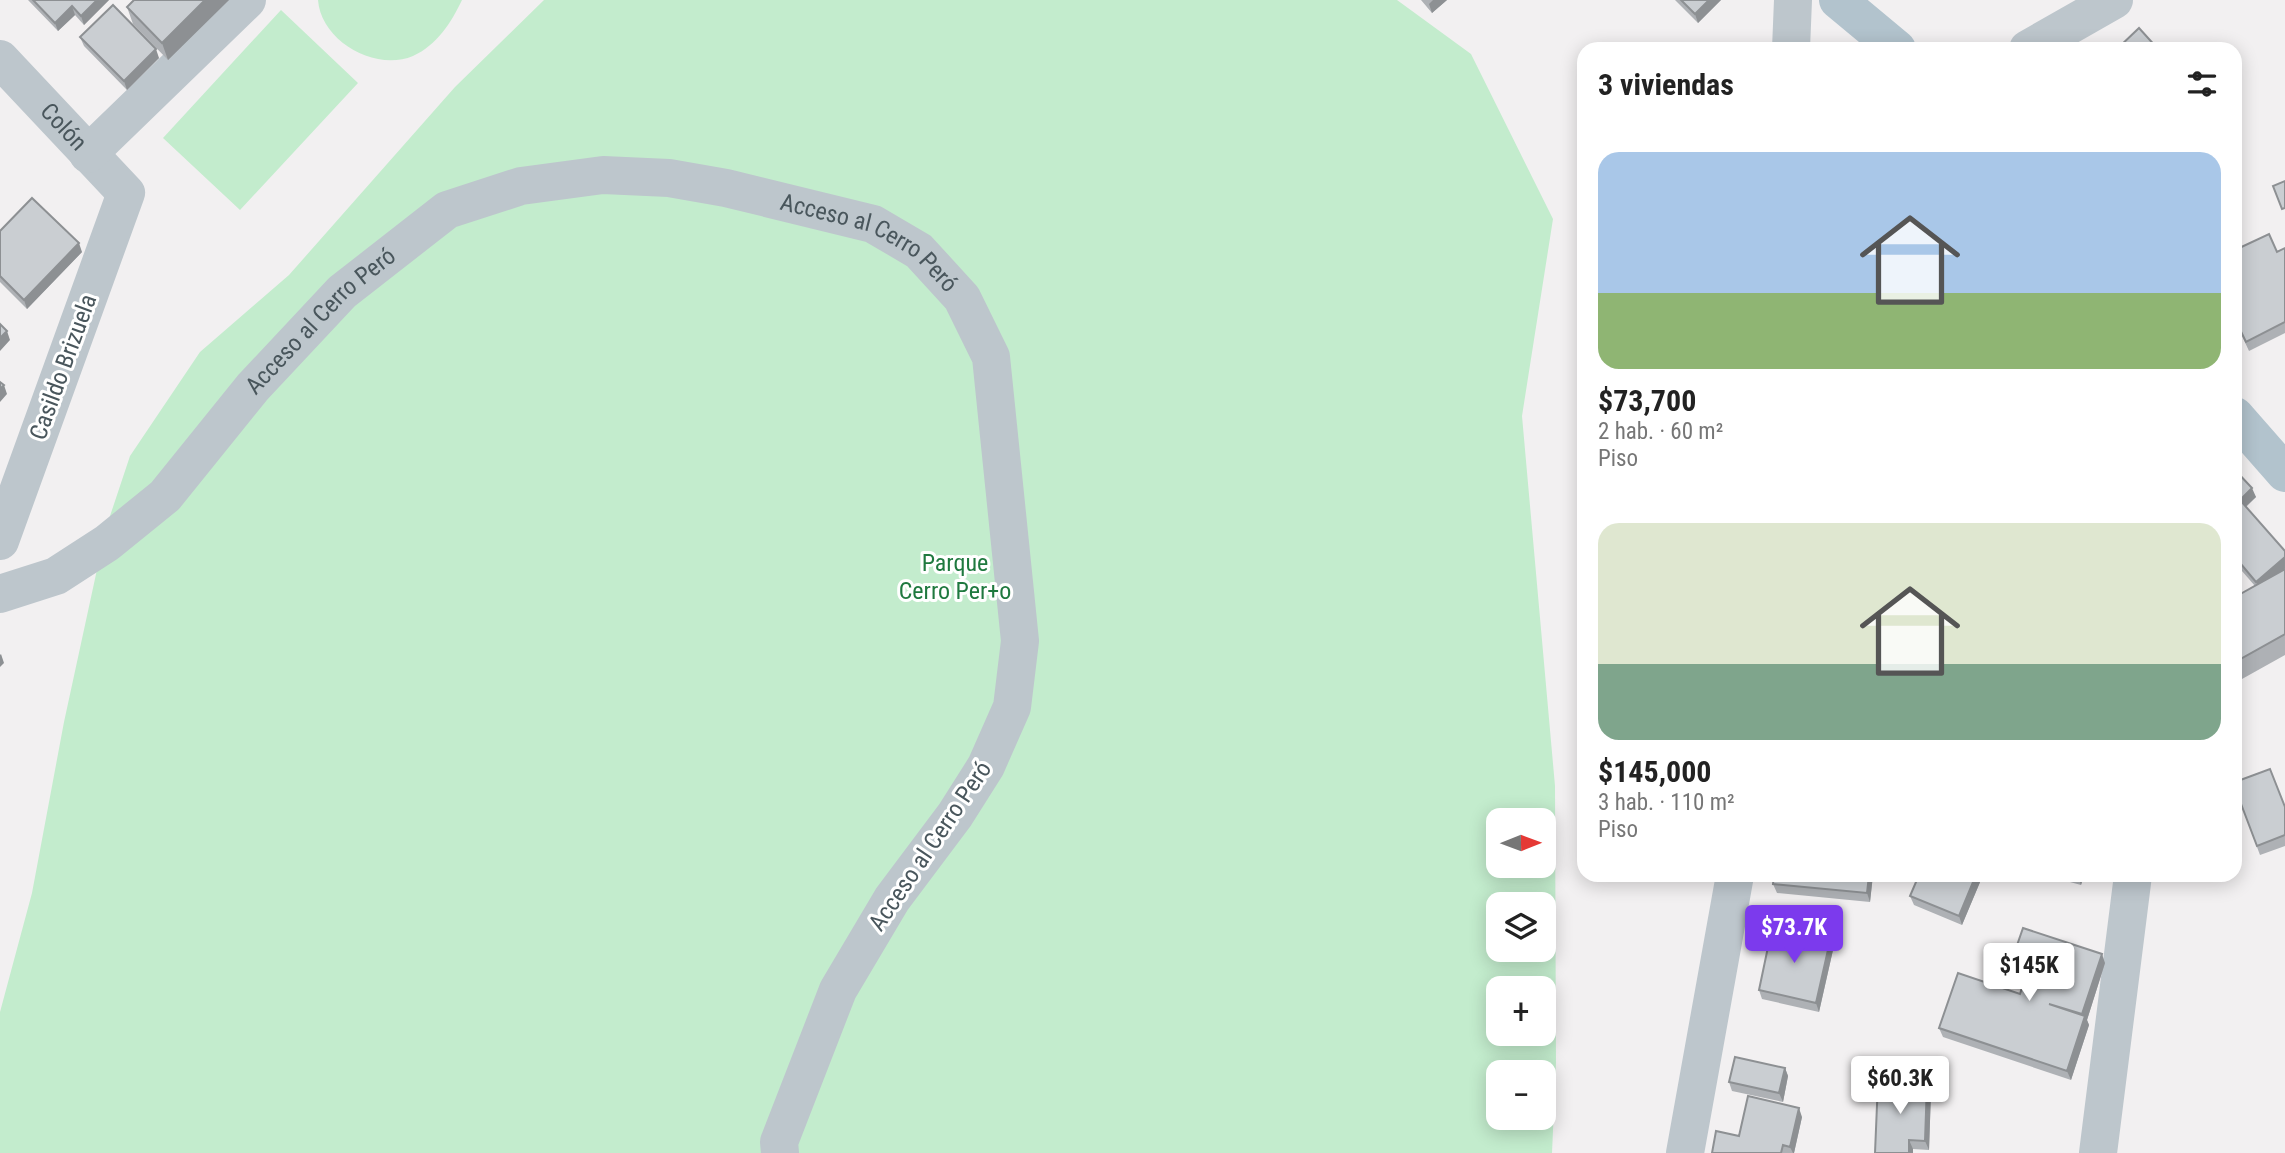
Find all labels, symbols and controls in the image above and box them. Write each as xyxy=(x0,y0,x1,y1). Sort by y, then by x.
icon: filters xyxy=(2183,65,2221,103)
text: 3 viviendas xyxy=(1598,67,1734,102)
street label: Colón xyxy=(35,97,93,156)
street label: Acceso al Cerro Peró xyxy=(778,188,963,298)
icon: home xyxy=(1847,197,1973,323)
street label: Acceso al Cerro Peró xyxy=(240,242,401,400)
street label: Casildo Brizuela xyxy=(24,290,102,444)
text: $73,700 xyxy=(1598,383,1696,418)
text: 2 hab. · 60 m² xyxy=(1598,418,1723,445)
text: Piso xyxy=(1598,445,1638,472)
park label: Parque Cerro Per+o xyxy=(899,549,1011,605)
icon: home xyxy=(1847,568,1973,694)
text: $145,000 xyxy=(1598,754,1711,789)
street label: Acceso al Cerro Peró xyxy=(863,756,997,936)
text: 3 hab. · 110 m² xyxy=(1598,789,1735,816)
north arrow xyxy=(1486,808,1556,878)
map controls xyxy=(1486,808,1556,1130)
text: Piso xyxy=(1598,816,1638,843)
button: layers xyxy=(1486,892,1556,962)
pin: $73.7K xyxy=(1737,906,1851,965)
text: $73.7K xyxy=(1761,914,1827,941)
pin: $145K xyxy=(1980,944,2078,1003)
text: $145K xyxy=(1999,952,2059,979)
button: + xyxy=(1486,976,1556,1046)
pin: $60.3K xyxy=(1843,1056,1957,1116)
button: − xyxy=(1486,1060,1556,1130)
text: $60.3K xyxy=(1867,1065,1933,1092)

